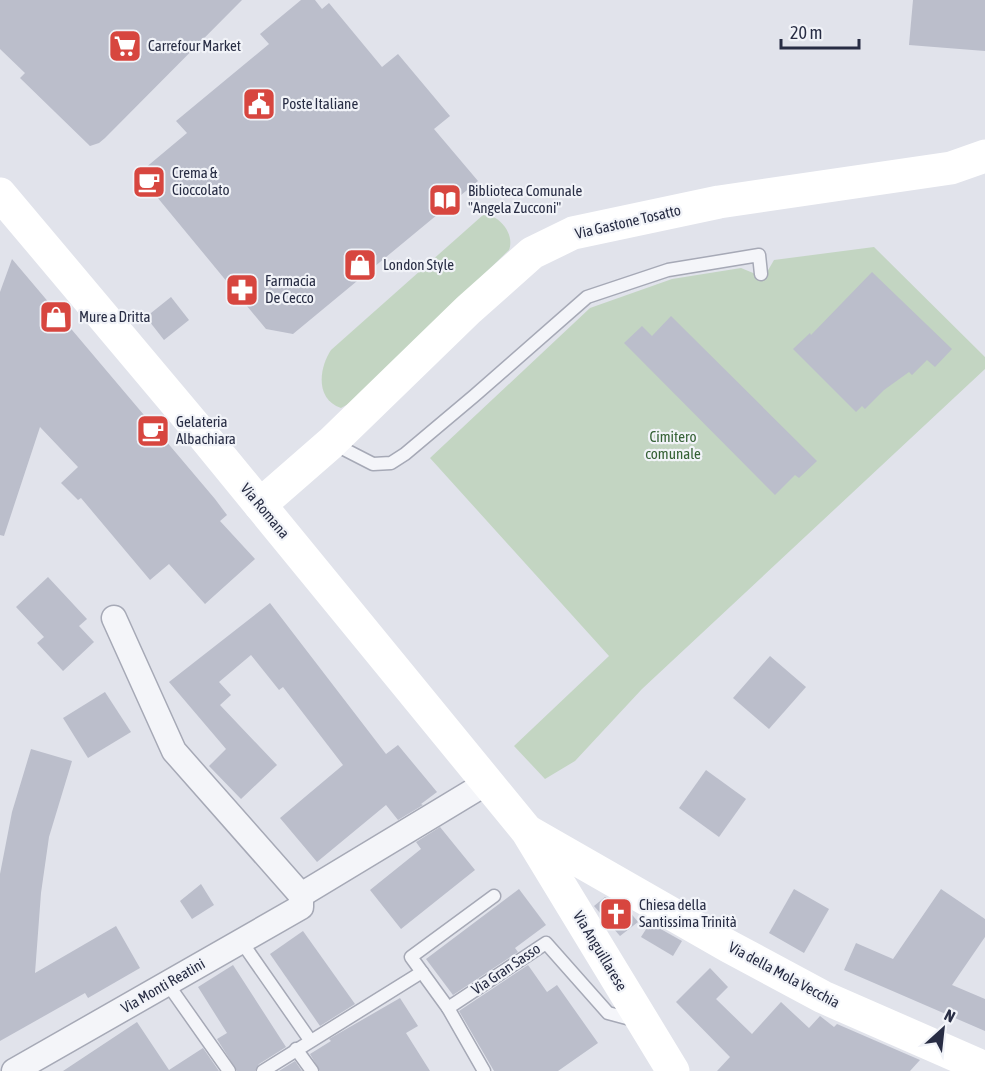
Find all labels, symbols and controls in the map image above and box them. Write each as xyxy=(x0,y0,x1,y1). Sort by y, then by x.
scale bar xyxy=(781,12,859,50)
text: 20 m xyxy=(790,22,822,43)
supermarket icon: Carrefour Market xyxy=(107,28,143,64)
place label: Carrefour Market xyxy=(148,37,241,54)
public building icon: Poste Italiane xyxy=(241,86,277,122)
place label: Poste Italiane xyxy=(282,95,358,112)
cafe icon: Crema & Cioccolato xyxy=(131,164,167,200)
place label: Crema & Cioccolato xyxy=(172,164,230,198)
library icon: Biblioteca Comunale "Angela Zucconi" xyxy=(427,182,463,218)
place label: Biblioteca Comunale "Angela Zucconi" xyxy=(468,182,583,216)
street label: Via Gastone Tosatto xyxy=(573,201,682,242)
shop icon: London Style xyxy=(342,247,378,283)
place label: London Style xyxy=(383,256,454,273)
pharmacy icon: Farmacia De Cecco xyxy=(224,272,260,308)
place label: Farmacia De Cecco xyxy=(265,272,316,306)
shop icon: Mure a Dritta xyxy=(38,299,74,335)
place label: Mure a Dritta xyxy=(79,308,151,325)
cafe icon: Gelateria Albachiara xyxy=(135,413,171,449)
place label: Gelateria Albachiara xyxy=(176,413,236,447)
park label: Cimitero comunale xyxy=(645,428,701,462)
street label: Via Romana xyxy=(238,480,293,542)
church icon: Chiesa della Santissima Trinità xyxy=(598,896,634,932)
place label: Chiesa della Santissima Trinità xyxy=(639,896,737,930)
street label: Via Anguillarese xyxy=(570,908,631,994)
street label: Via della Mola Vecchia xyxy=(726,938,843,1011)
street label: Via Gran Sasso xyxy=(468,939,543,998)
street label: Via Monti Reatini xyxy=(118,955,208,1016)
north arrow xyxy=(913,999,973,1059)
text: N xyxy=(942,1005,958,1026)

